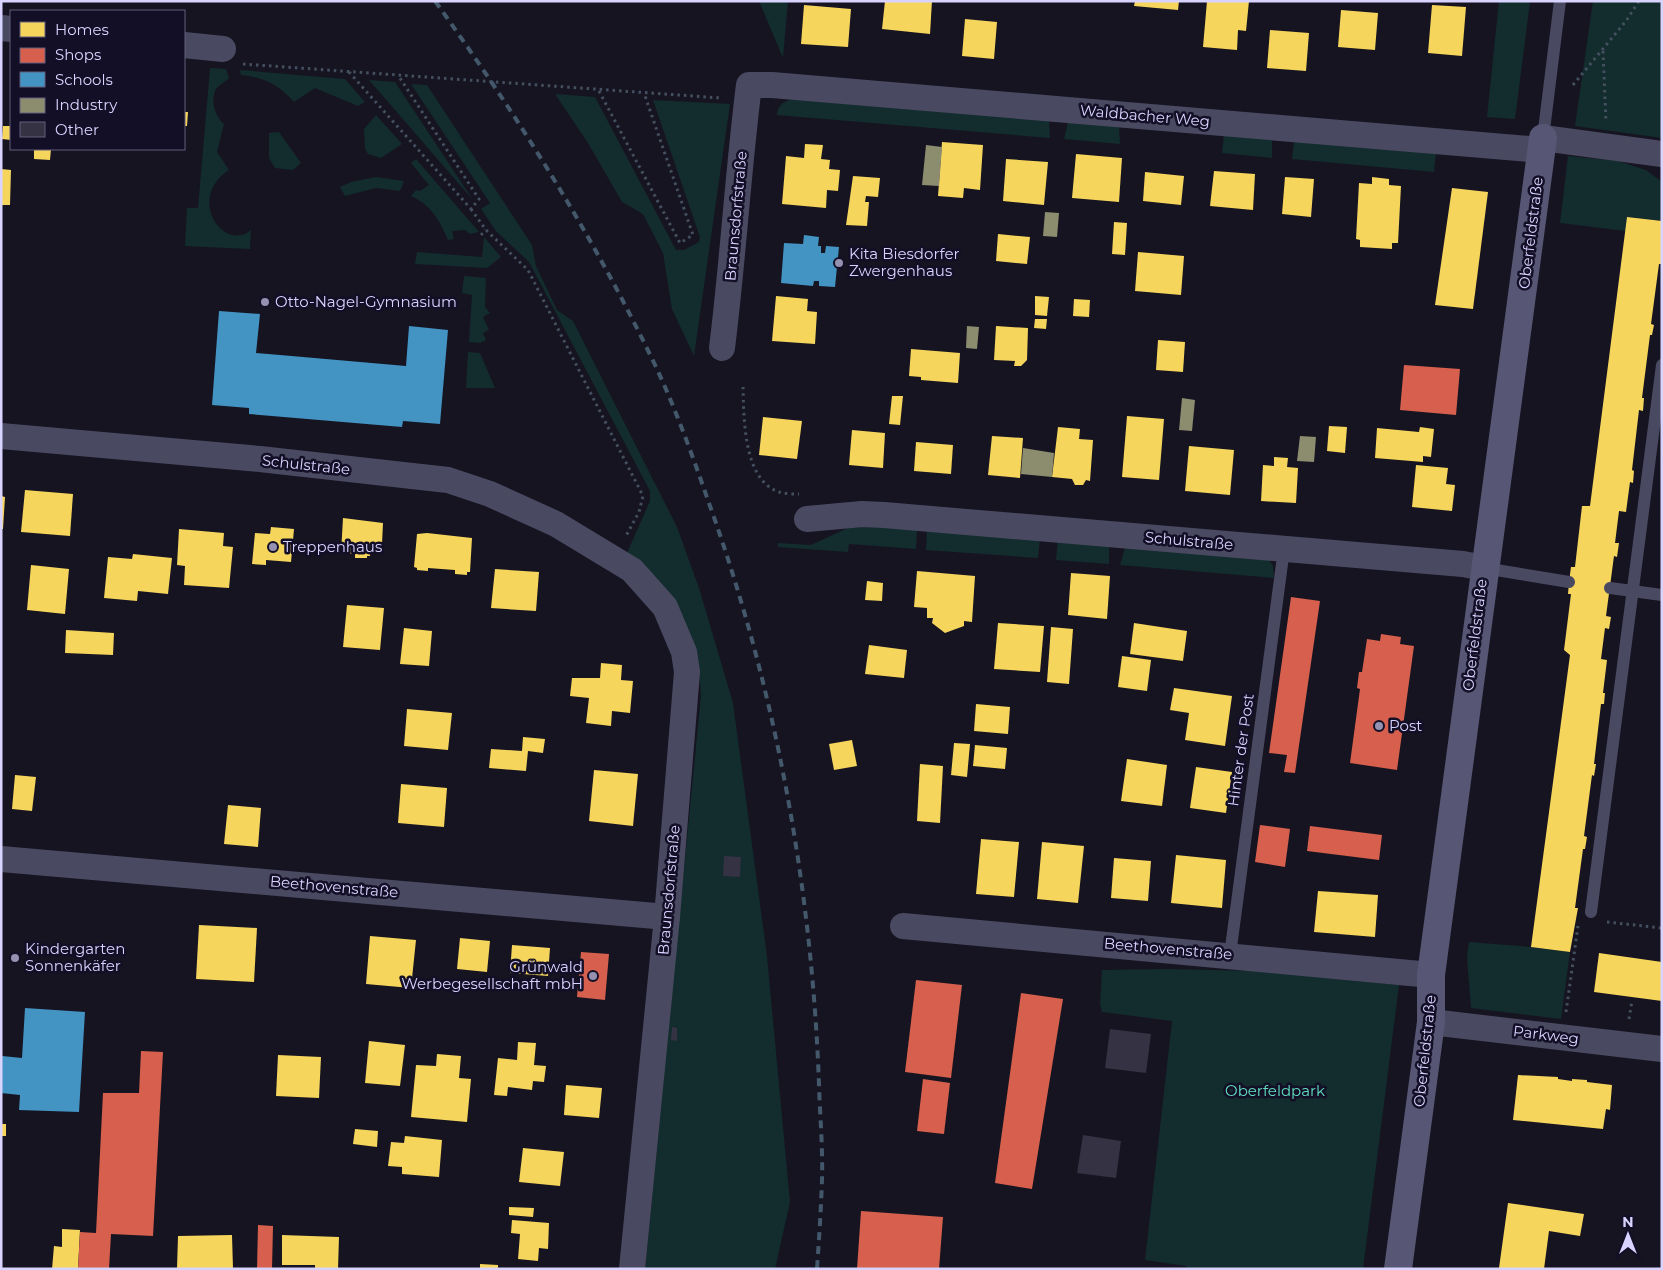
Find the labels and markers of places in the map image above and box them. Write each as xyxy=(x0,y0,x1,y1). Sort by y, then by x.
place label: Kita Biesdorfer Zwergenhaus xyxy=(849,244,959,280)
marker: Kita Biesdorfer Zwergenhaus xyxy=(833,257,845,269)
place label: Otto-Nagel-Gymnasium xyxy=(275,292,457,311)
marker: Otto-Nagel-Gymnasium xyxy=(259,296,271,308)
place label: Treppenhaus xyxy=(283,537,382,556)
marker: Treppenhaus xyxy=(267,541,279,553)
place label: Post xyxy=(1389,716,1422,735)
marker: Post xyxy=(1373,720,1385,732)
place label: Kindergarten Sonnenkäfer xyxy=(25,939,125,975)
marker: Kindergarten Sonnenkäfer xyxy=(9,952,21,964)
place label: Grünwald Werbegesellschaft mbH xyxy=(401,957,583,993)
marker: Grünwald Werbegesellschaft mbH xyxy=(587,970,599,982)

